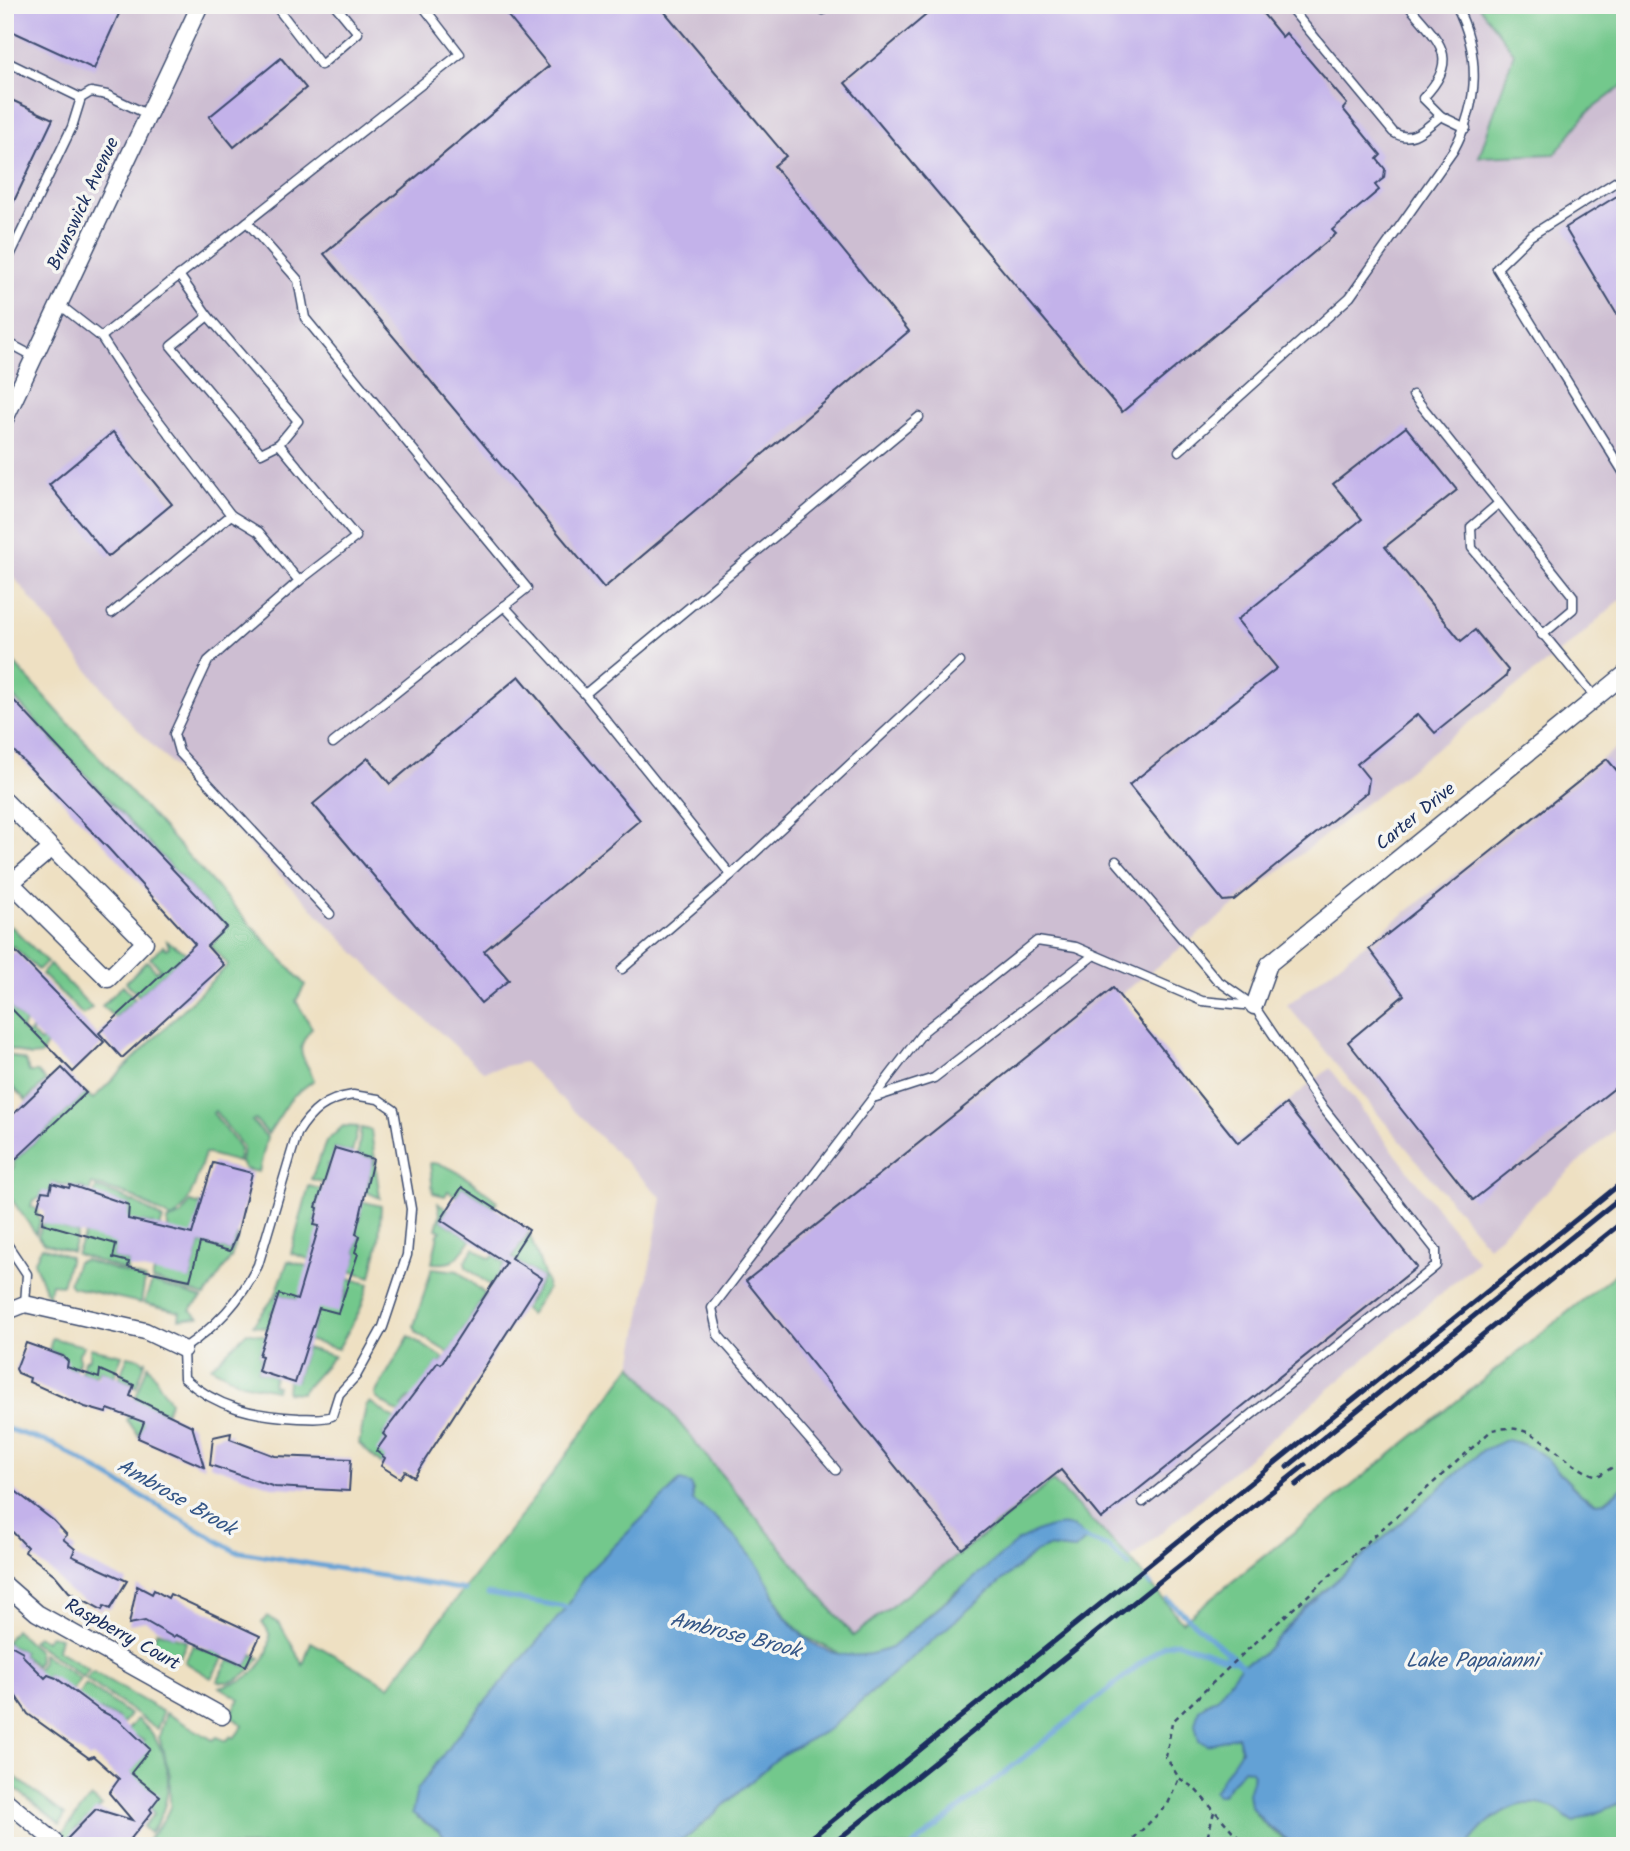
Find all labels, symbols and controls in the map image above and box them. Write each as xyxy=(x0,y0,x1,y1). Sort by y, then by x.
street label: Brunswick Avenue xyxy=(40,132,128,276)
street label: Carter Drive xyxy=(1369,775,1463,859)
water label: Ambrose Brook xyxy=(110,1450,245,1547)
street label: Raspberry Court xyxy=(59,1591,186,1679)
water label: Ambrose Brook xyxy=(666,1604,807,1669)
water label: Lake Papaianni xyxy=(1406,1645,1542,1678)

